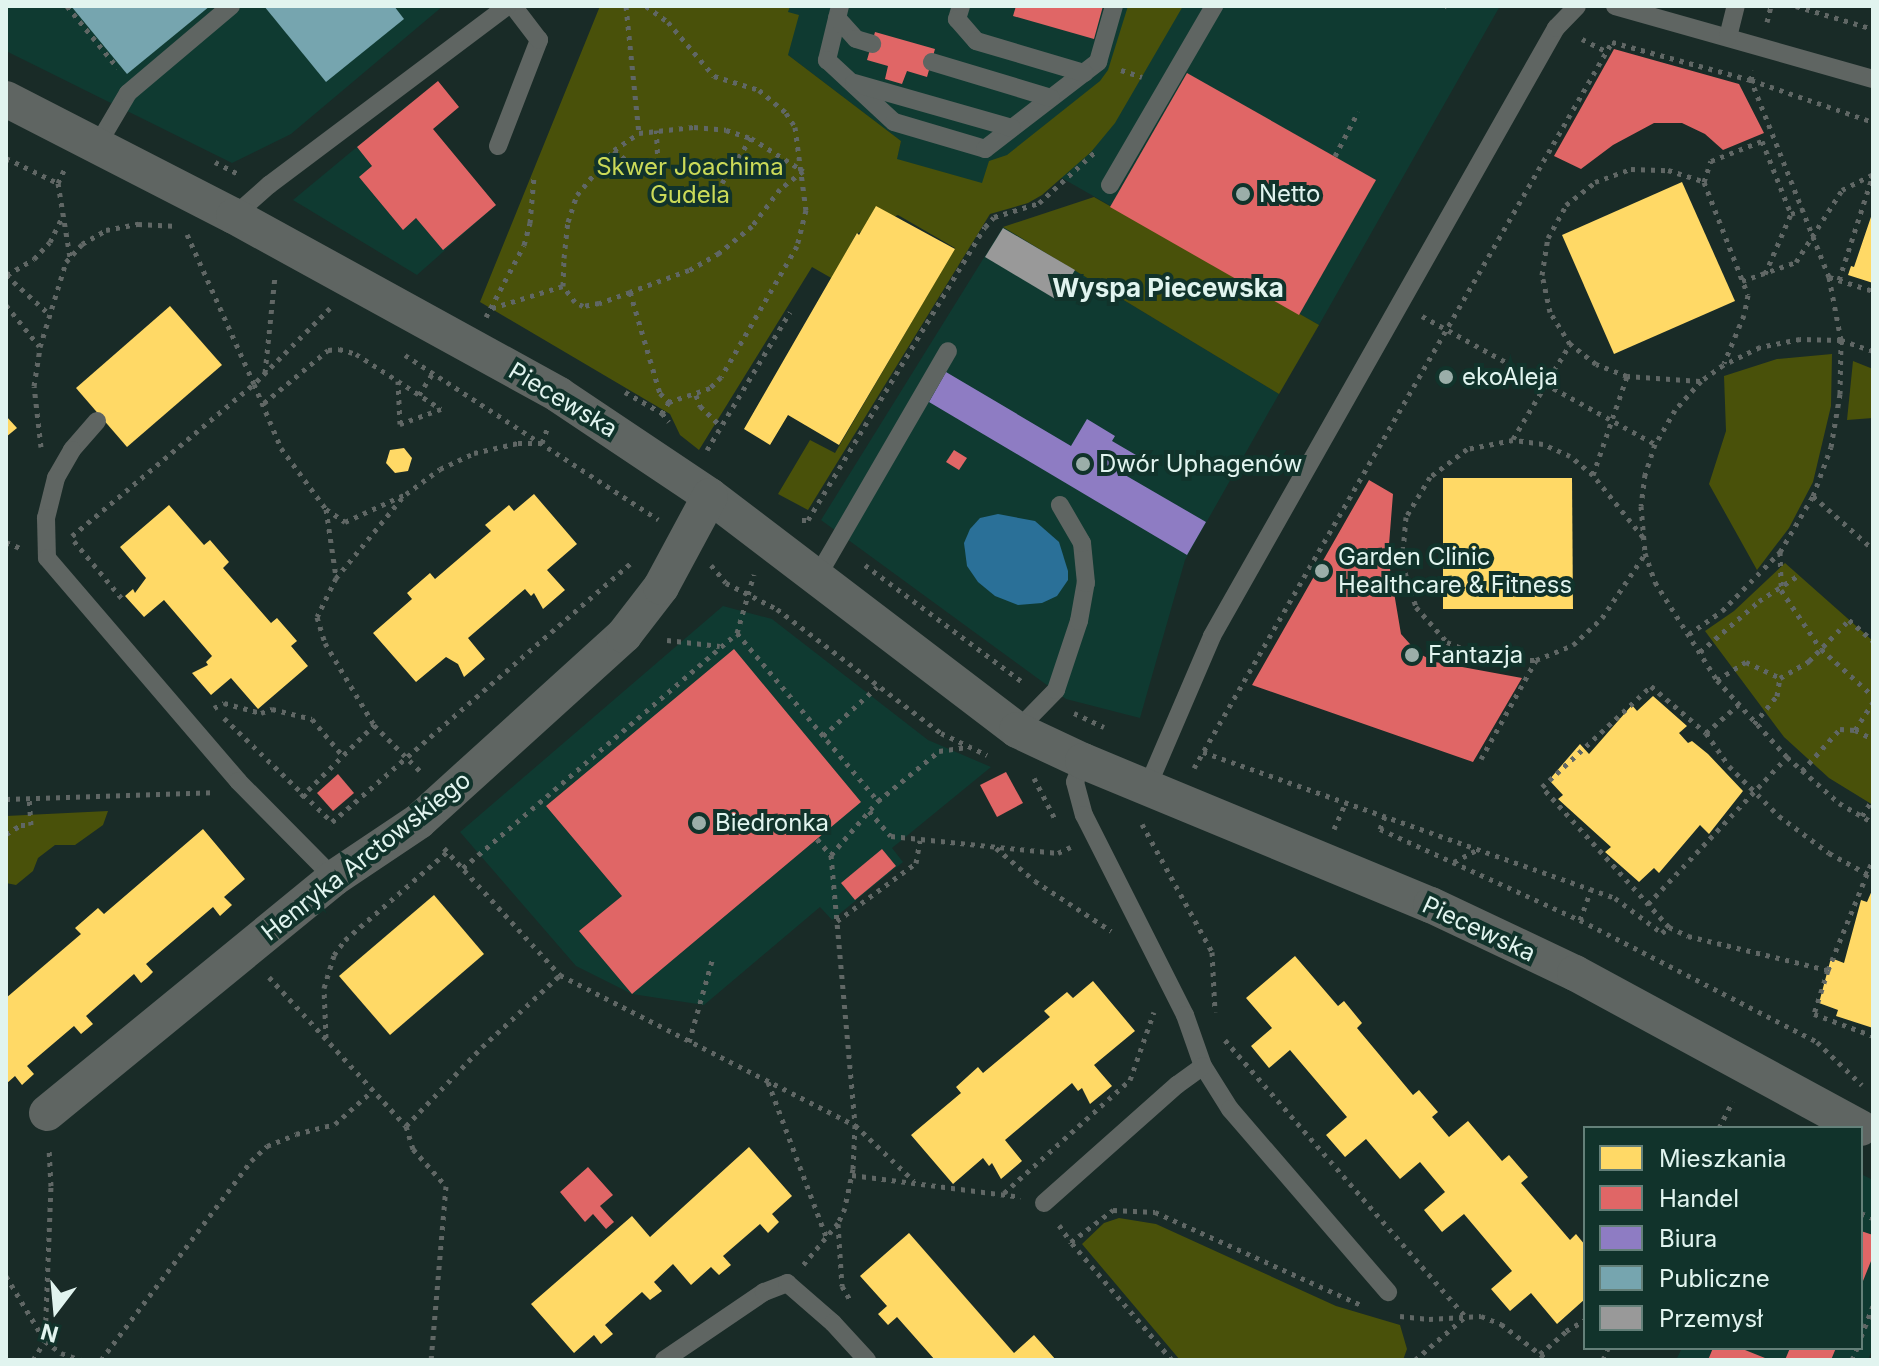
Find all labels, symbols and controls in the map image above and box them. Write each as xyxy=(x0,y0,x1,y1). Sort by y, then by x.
park label: Skwer Joachima Gudela xyxy=(596,153,784,209)
place label: Netto xyxy=(1259,180,1320,208)
marker: Netto xyxy=(1234,185,1252,203)
district label: Wyspa Piecewska xyxy=(1052,272,1284,304)
street label: Piecewska xyxy=(504,356,622,444)
place label: ekoAleja xyxy=(1462,363,1558,391)
marker: ekoAleja xyxy=(1437,368,1455,386)
place label: Dwór Uphagenów xyxy=(1099,450,1302,478)
marker: Dwór Uphagenów xyxy=(1074,455,1092,473)
place label: Garden Clinic Healthcare & Fitness xyxy=(1338,543,1572,599)
marker: Garden Clinic Healthcare & Fitness xyxy=(1313,562,1331,580)
place label: Fantazja xyxy=(1428,641,1523,669)
marker: Fantazja xyxy=(1403,646,1421,664)
street label: Henryka Arctowskiego xyxy=(256,765,476,947)
place label: Biedronka xyxy=(715,809,829,837)
marker: Biedronka xyxy=(690,814,708,832)
street label: Piecewska xyxy=(1418,890,1540,968)
legend xyxy=(1583,1126,1863,1350)
text: Mieszkania xyxy=(1659,1144,1787,1173)
text: Handel xyxy=(1659,1184,1739,1213)
text: Biura xyxy=(1659,1224,1717,1253)
text: Publiczne xyxy=(1659,1264,1770,1293)
north arrow xyxy=(16,1270,96,1350)
text: Przemysł xyxy=(1659,1304,1763,1333)
text: N xyxy=(38,1318,61,1348)

